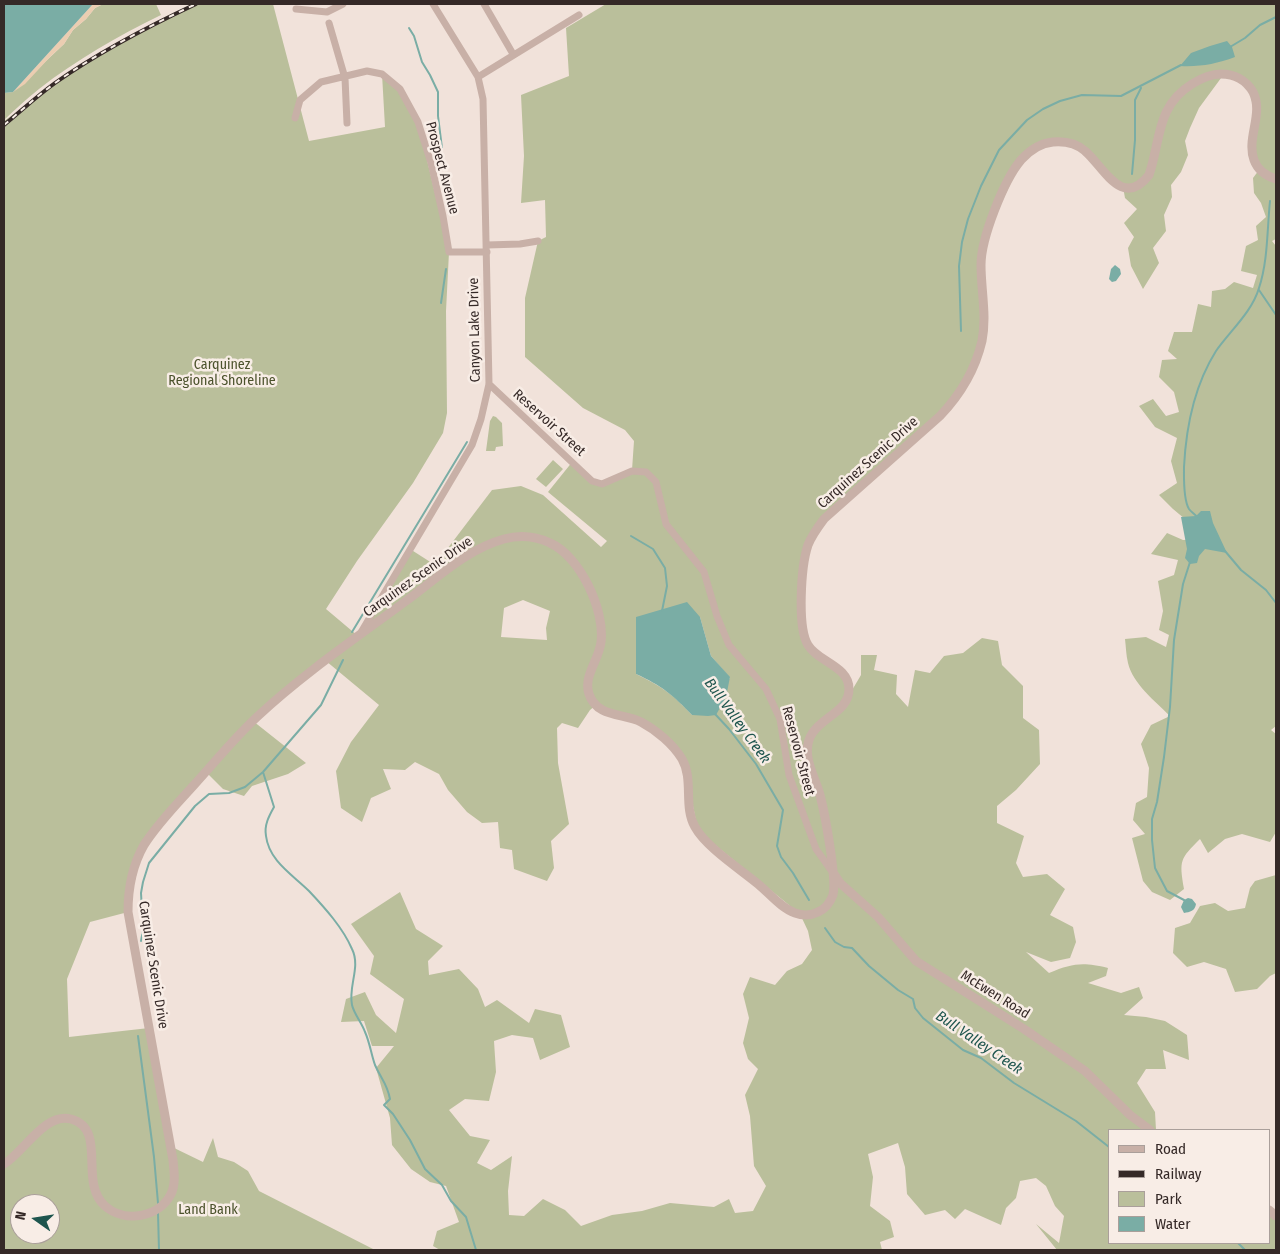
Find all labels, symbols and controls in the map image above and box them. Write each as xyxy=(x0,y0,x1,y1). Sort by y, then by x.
street label: Prospect Avenue xyxy=(422,120,462,216)
street label: Canyon Lake Drive xyxy=(466,278,484,382)
park label: Carquinez Regional Shoreline xyxy=(168,357,276,390)
street label: Reservoir Street xyxy=(509,386,589,460)
street label: Carquinez Scenic Drive xyxy=(814,414,922,512)
street label: Carquinez Scenic Drive xyxy=(360,533,476,621)
water label: Bull Valley Creek xyxy=(700,675,774,767)
street label: Reservoir Street xyxy=(778,704,818,798)
street label: Carquinez Scenic Drive xyxy=(135,900,171,1030)
street label: McEwen Road xyxy=(957,967,1033,1023)
water label: Bull Valley Creek xyxy=(932,1007,1026,1079)
legend xyxy=(1108,1129,1270,1244)
text: Road xyxy=(1155,1140,1186,1158)
text: Railway xyxy=(1155,1165,1202,1183)
text: Park xyxy=(1155,1190,1182,1208)
north arrow xyxy=(10,1194,60,1244)
park label: Land Bank xyxy=(178,1202,238,1218)
text: N xyxy=(12,1210,30,1222)
text: Water xyxy=(1155,1215,1190,1233)

